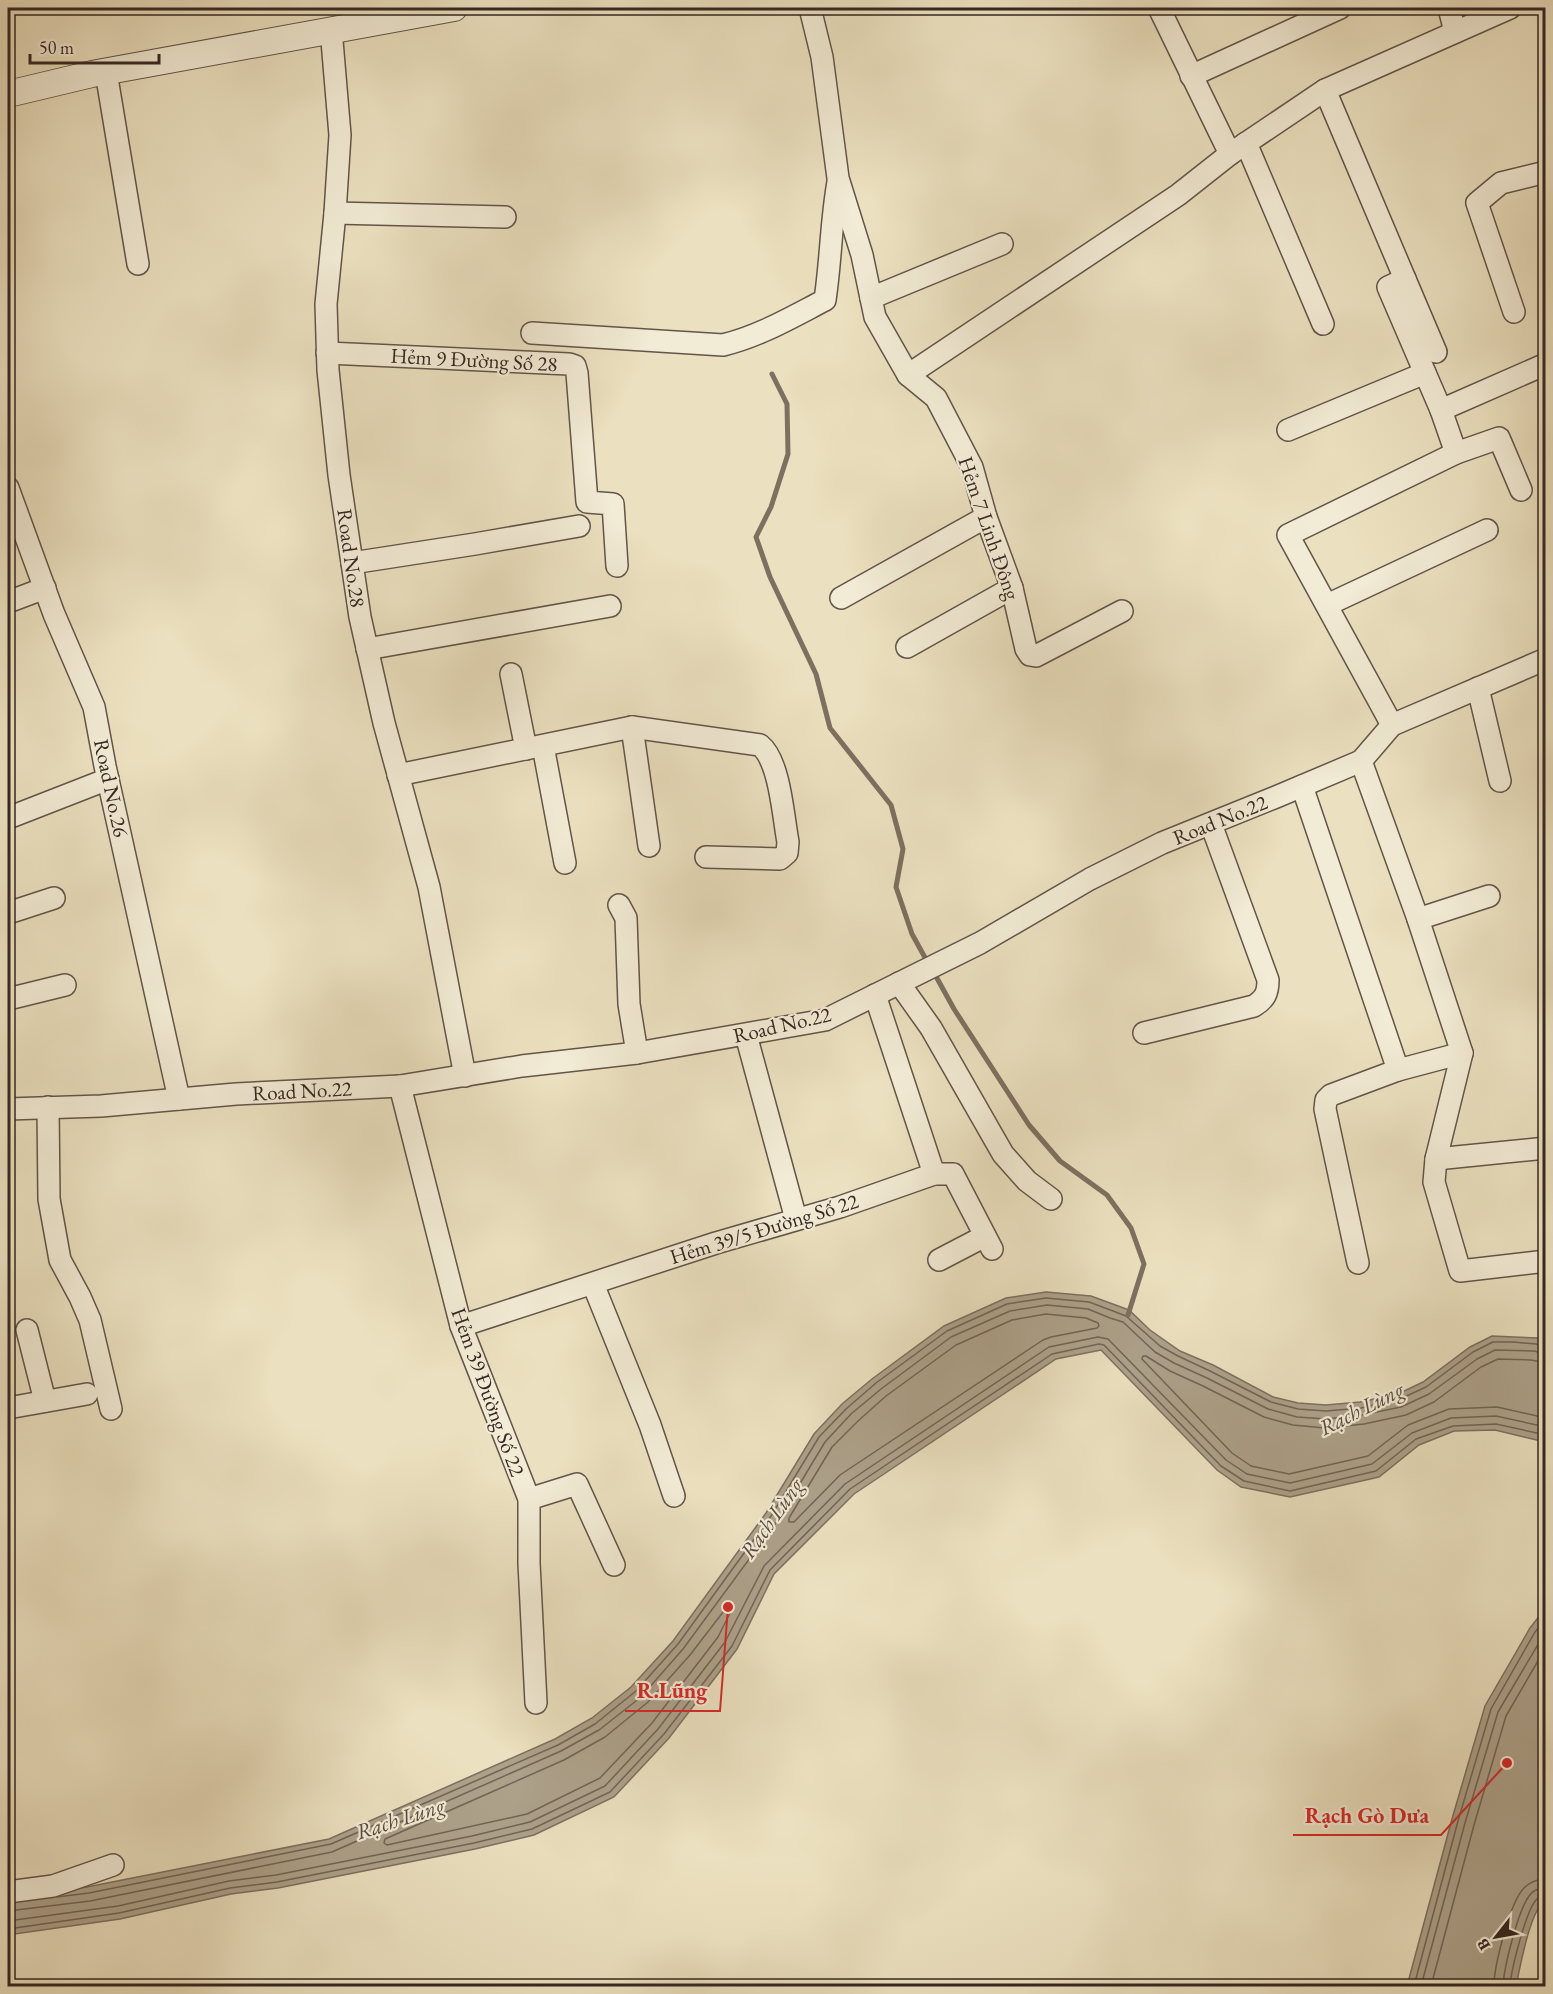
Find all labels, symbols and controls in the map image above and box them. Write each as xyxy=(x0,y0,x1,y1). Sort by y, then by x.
scale bar xyxy=(30,27,159,65)
text: 50 m xyxy=(39,36,74,59)
street label: Hẻm 9 Đường Số 28 xyxy=(390,342,558,377)
street label: Hẻm 7 Linh Đông xyxy=(952,453,1027,604)
street label: Road No.28 xyxy=(331,507,372,609)
street label: Road No.26 xyxy=(88,736,135,839)
street label: Road No.22 xyxy=(1169,788,1271,851)
street label: Road No.22 xyxy=(730,1000,833,1049)
street label: Road No.22 xyxy=(252,1074,352,1107)
street label: Hẻm 39/5 Đường Số 22 xyxy=(666,1187,861,1270)
street label: Hẻm 39 Đường Số 22 xyxy=(445,1304,531,1480)
water label: Rạch Lùng xyxy=(1314,1374,1410,1442)
water label: Rạch Lùng xyxy=(733,1472,810,1564)
callout: R.Lũng xyxy=(625,1671,720,1711)
text: R.Lũng xyxy=(637,1676,708,1705)
water label: Rạch Lùng xyxy=(352,1790,449,1846)
callout: Rạch Gò Dưa xyxy=(1293,1795,1441,1835)
text: Rạch Gò Dưa xyxy=(1305,1801,1430,1830)
north arrow xyxy=(1466,1907,1526,1967)
text: B xyxy=(1472,1935,1495,1954)

